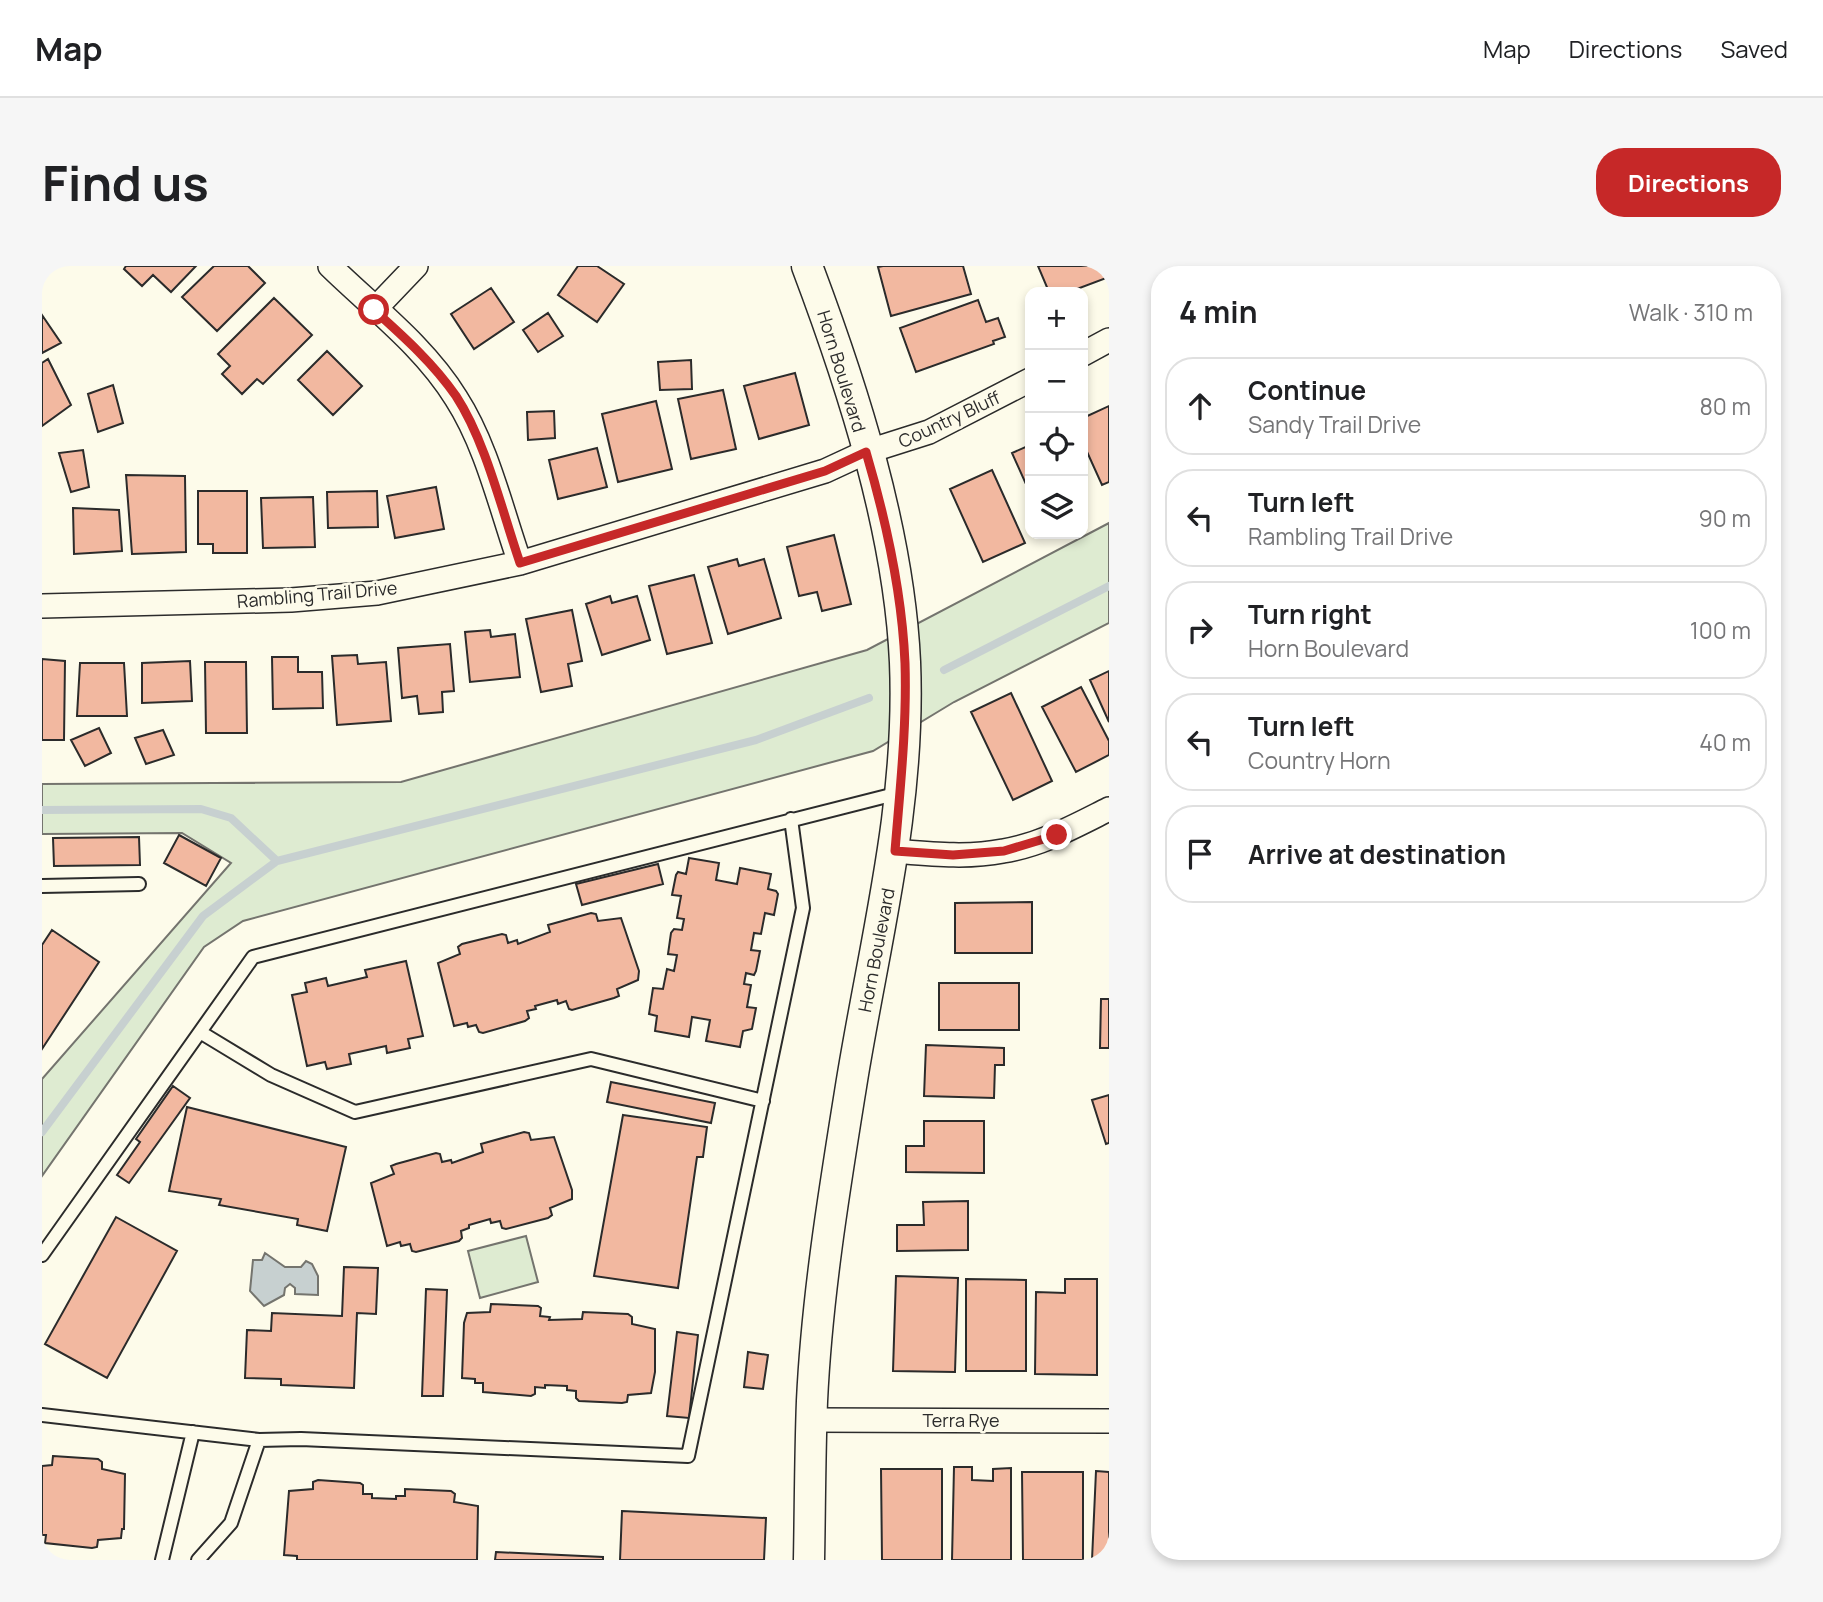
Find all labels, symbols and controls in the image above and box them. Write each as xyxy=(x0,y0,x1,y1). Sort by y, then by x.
text: Map xyxy=(35,26,103,71)
text: Map xyxy=(1483,32,1531,65)
text: Directions xyxy=(1569,32,1682,65)
text: Saved xyxy=(1720,32,1788,65)
button: Directions xyxy=(1596,148,1781,217)
text: Find us xyxy=(42,149,209,216)
map controls xyxy=(1025,287,1088,539)
button: + xyxy=(1025,287,1088,350)
text: 4 min xyxy=(1179,291,1257,332)
route start xyxy=(358,294,389,325)
text: Walk · 310 m xyxy=(1629,296,1753,328)
street label: Horn Boulevard xyxy=(812,307,872,435)
button: − xyxy=(1025,350,1088,413)
text: Continue xyxy=(1248,372,1366,408)
street label: Country Bluff xyxy=(894,385,1004,453)
icon: ahead xyxy=(1181,387,1219,425)
text: 80 m xyxy=(1700,390,1751,422)
text: Sandy Trail Drive xyxy=(1248,408,1421,440)
button: locate xyxy=(1025,413,1088,476)
button: layers xyxy=(1025,476,1088,539)
text: Turn left xyxy=(1248,484,1355,520)
icon: left xyxy=(1181,499,1219,537)
text: 90 m xyxy=(1699,502,1751,534)
text: Rambling Trail Drive xyxy=(1248,520,1453,552)
street label: Rambling Trail Drive xyxy=(236,575,398,613)
text: Turn right xyxy=(1248,596,1372,632)
icon: right xyxy=(1181,611,1219,649)
text: 100 m xyxy=(1690,614,1751,646)
text: Horn Boulevard xyxy=(1248,632,1409,664)
text: Turn left xyxy=(1248,708,1355,744)
icon: left xyxy=(1181,723,1219,761)
text: 40 m xyxy=(1699,726,1751,758)
text: Country Horn xyxy=(1248,744,1391,776)
route end xyxy=(1041,819,1072,850)
icon: arrive xyxy=(1181,835,1219,873)
text: Arrive at destination xyxy=(1248,836,1506,872)
street label: Horn Boulevard xyxy=(852,886,900,1014)
street label: Terra Rye xyxy=(922,1408,1000,1432)

